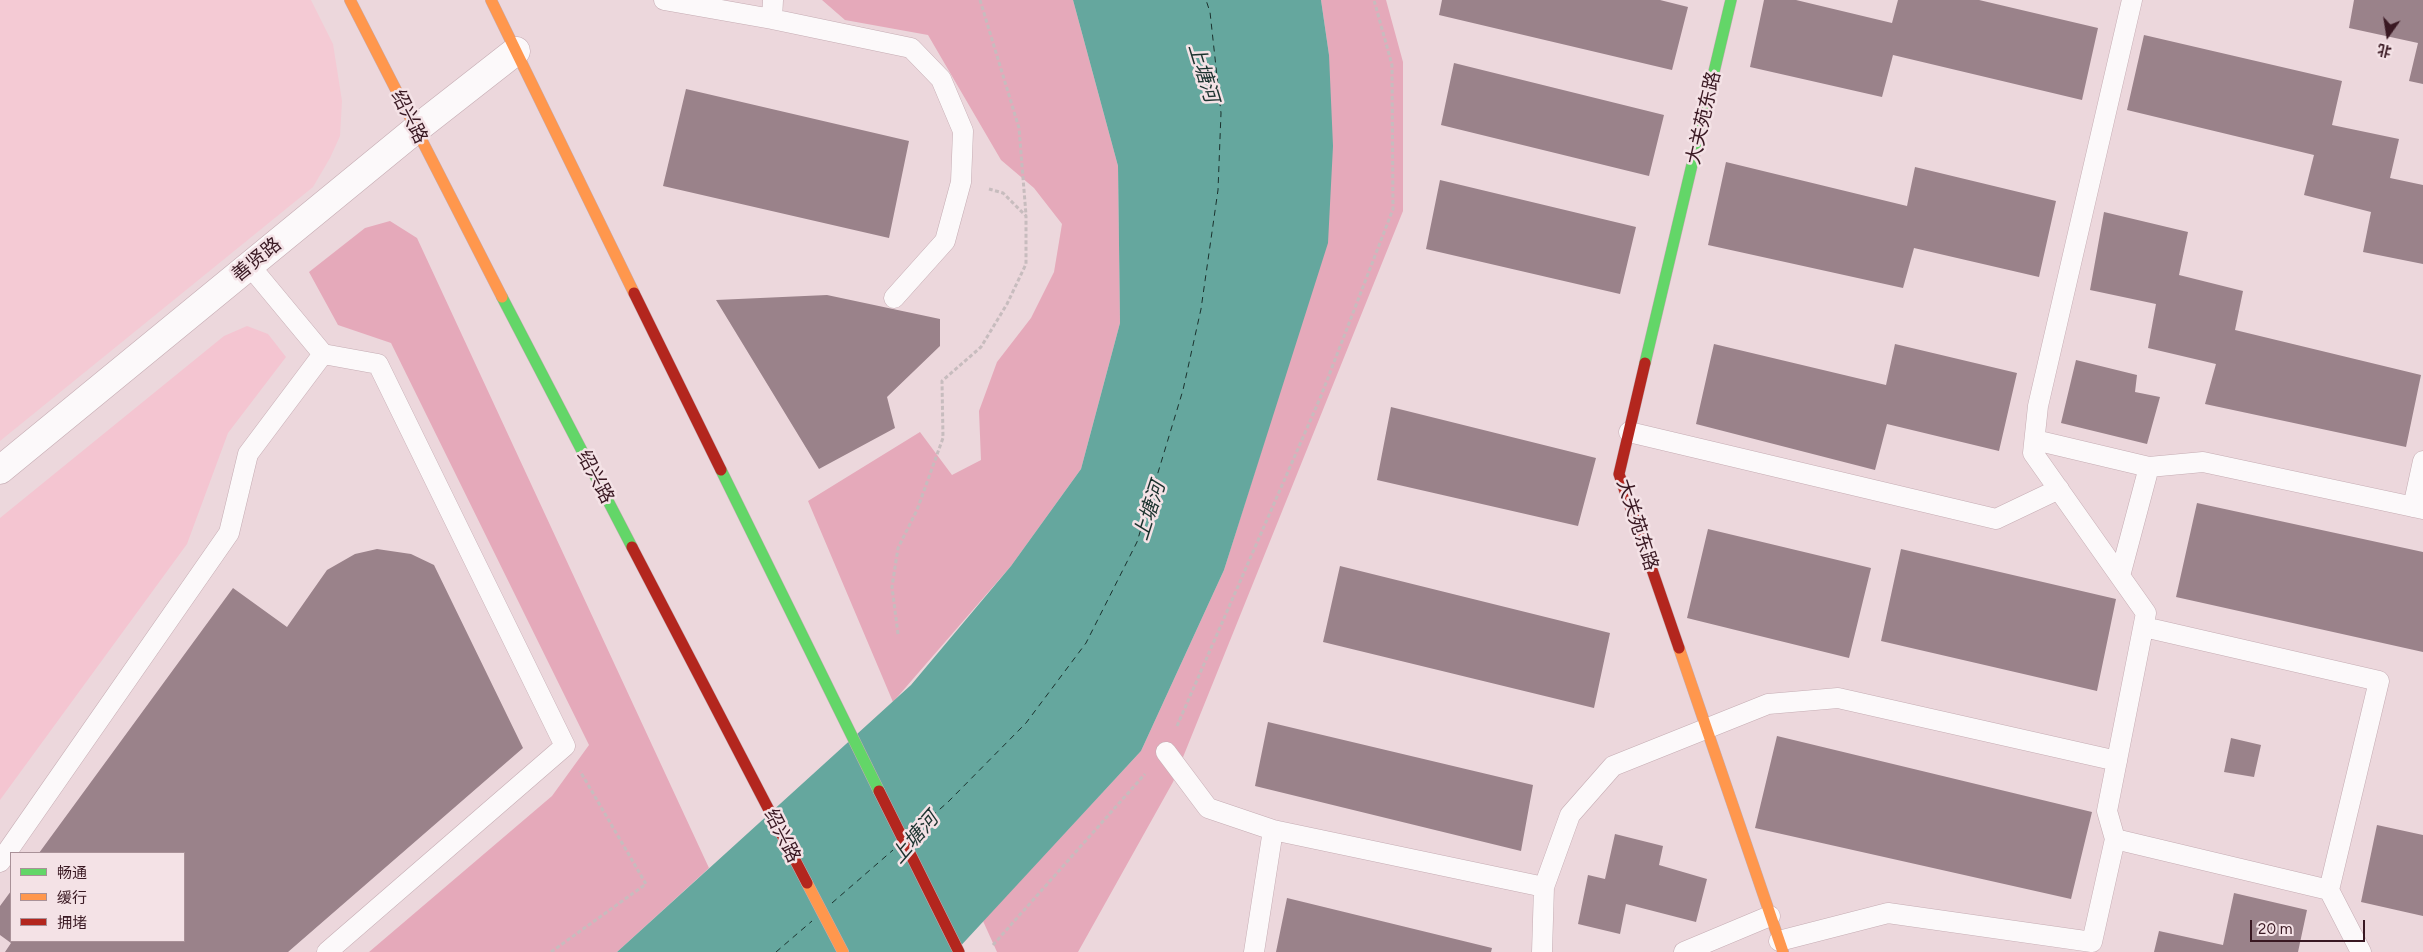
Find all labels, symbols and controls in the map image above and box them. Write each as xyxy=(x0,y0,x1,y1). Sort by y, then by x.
north arrow xyxy=(2363,10,2413,60)
text: 北 xyxy=(2376,40,2393,60)
water label: 上塘河 xyxy=(1183,41,1223,105)
street label: 大关苑东路 xyxy=(1682,69,1726,167)
street label: 绍兴路 xyxy=(386,86,432,148)
street label: 善贤路 xyxy=(228,233,286,287)
street label: 绍兴路 xyxy=(572,446,618,508)
street label: 大关苑东路 xyxy=(1611,476,1663,574)
water label: 上塘河 xyxy=(1129,479,1171,543)
street label: 绍兴路 xyxy=(759,805,805,867)
water label: 上塘河 xyxy=(886,807,944,869)
legend xyxy=(10,852,185,942)
text: 畅通 xyxy=(57,864,87,882)
text: 缓行 xyxy=(57,889,87,907)
scale bar xyxy=(2253,910,2368,942)
text: 拥堵 xyxy=(57,914,87,932)
text: 20 m xyxy=(2258,920,2292,938)

